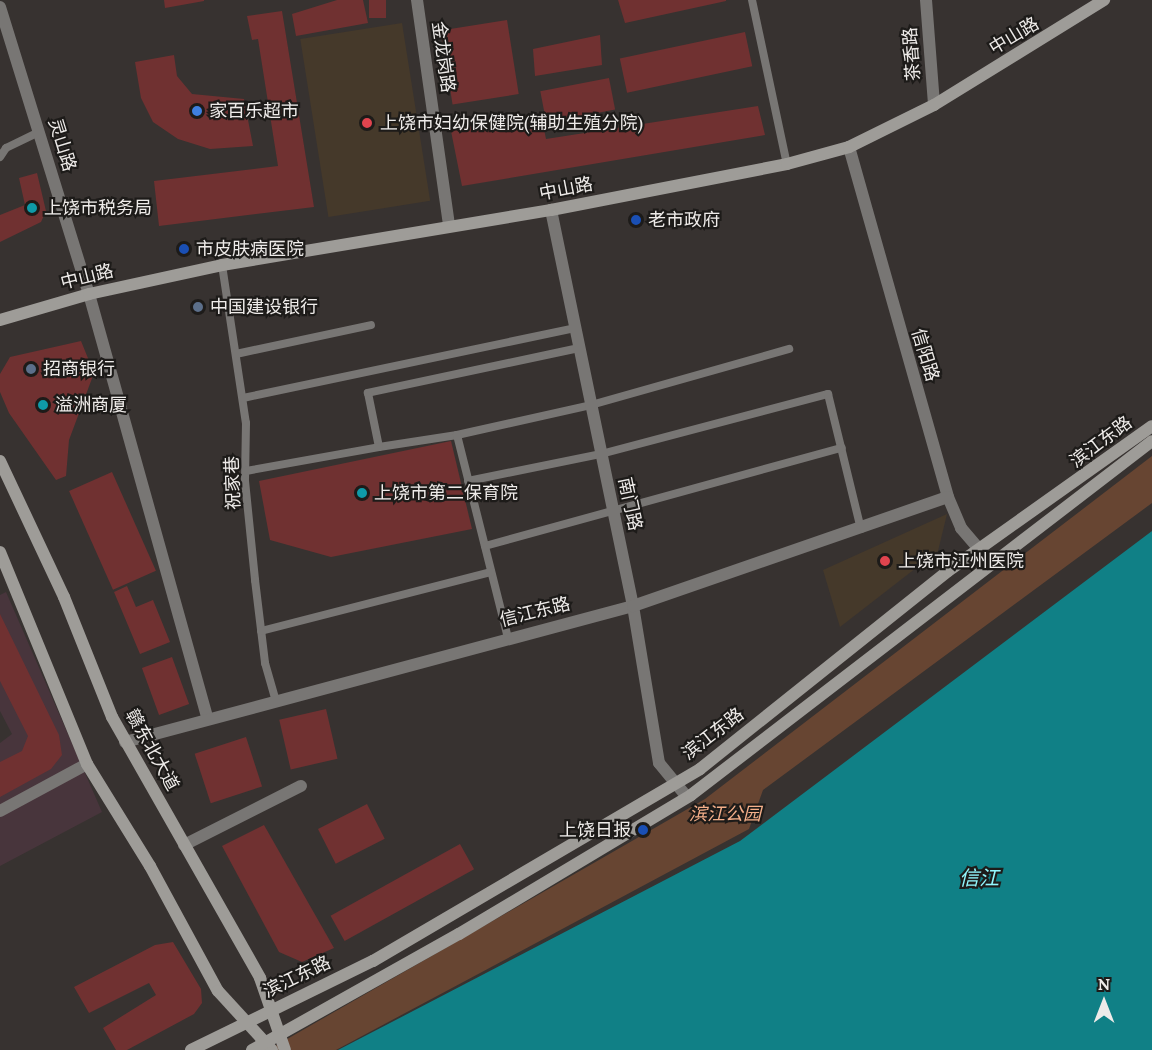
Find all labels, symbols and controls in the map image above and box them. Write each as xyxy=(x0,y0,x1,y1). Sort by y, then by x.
street label: 中山路 xyxy=(985,13,1043,59)
street label: 金龙岗路 xyxy=(427,20,459,94)
street label: 茶香路 xyxy=(899,26,925,82)
place label: 家百乐超市 xyxy=(209,100,299,122)
marker: 家百乐超市 xyxy=(190,104,204,118)
place label: 上饶市妇幼保健院(辅助生殖分院) xyxy=(380,112,643,134)
marker: 上饶市妇幼保健院(辅助生殖分院) xyxy=(358,114,376,132)
street label: 灵山路 xyxy=(44,116,80,174)
street label: 中山路 xyxy=(537,173,595,205)
place label: 上饶市税务局 xyxy=(44,197,152,219)
marker: 上饶市税务局 xyxy=(25,201,39,215)
place label: 老市政府 xyxy=(648,209,720,231)
marker: 老市政府 xyxy=(629,213,643,227)
place label: 市皮肤病医院 xyxy=(196,238,304,260)
marker: 市皮肤病医院 xyxy=(177,242,191,256)
street label: 中山路 xyxy=(58,260,116,294)
place label: 中国建设银行 xyxy=(210,296,318,318)
marker: 中国建设银行 xyxy=(191,300,205,314)
street label: 信阳路 xyxy=(907,326,943,384)
place label: 招商银行 xyxy=(43,358,115,380)
marker: 招商银行 xyxy=(24,362,38,376)
place label: 溢洲商厦 xyxy=(55,394,127,416)
marker: 溢洲商厦 xyxy=(36,398,50,412)
street label: 滨江东路 xyxy=(1066,412,1136,472)
street label: 祝家巷 xyxy=(221,456,245,510)
street label: 南门路 xyxy=(614,475,646,533)
place label: 上饶市第二保育院 xyxy=(374,482,518,504)
marker: 上饶市第二保育院 xyxy=(355,486,369,500)
place label: 上饶市江州医院 xyxy=(898,550,1024,572)
marker: 上饶市江州医院 xyxy=(876,552,894,570)
street label: 信江东路 xyxy=(497,593,573,631)
street label: 滨江东路 xyxy=(678,703,748,765)
street label: 赣东北大道 xyxy=(121,705,183,795)
park label: 滨江公园 xyxy=(689,803,761,825)
place label: 上饶日报 xyxy=(559,819,631,841)
marker: 上饶日报 xyxy=(636,823,650,837)
water label: 信江 xyxy=(959,865,999,889)
street label: 滨江东路 xyxy=(260,952,334,1002)
north arrow xyxy=(1074,972,1134,1032)
text: N xyxy=(1098,974,1110,994)

